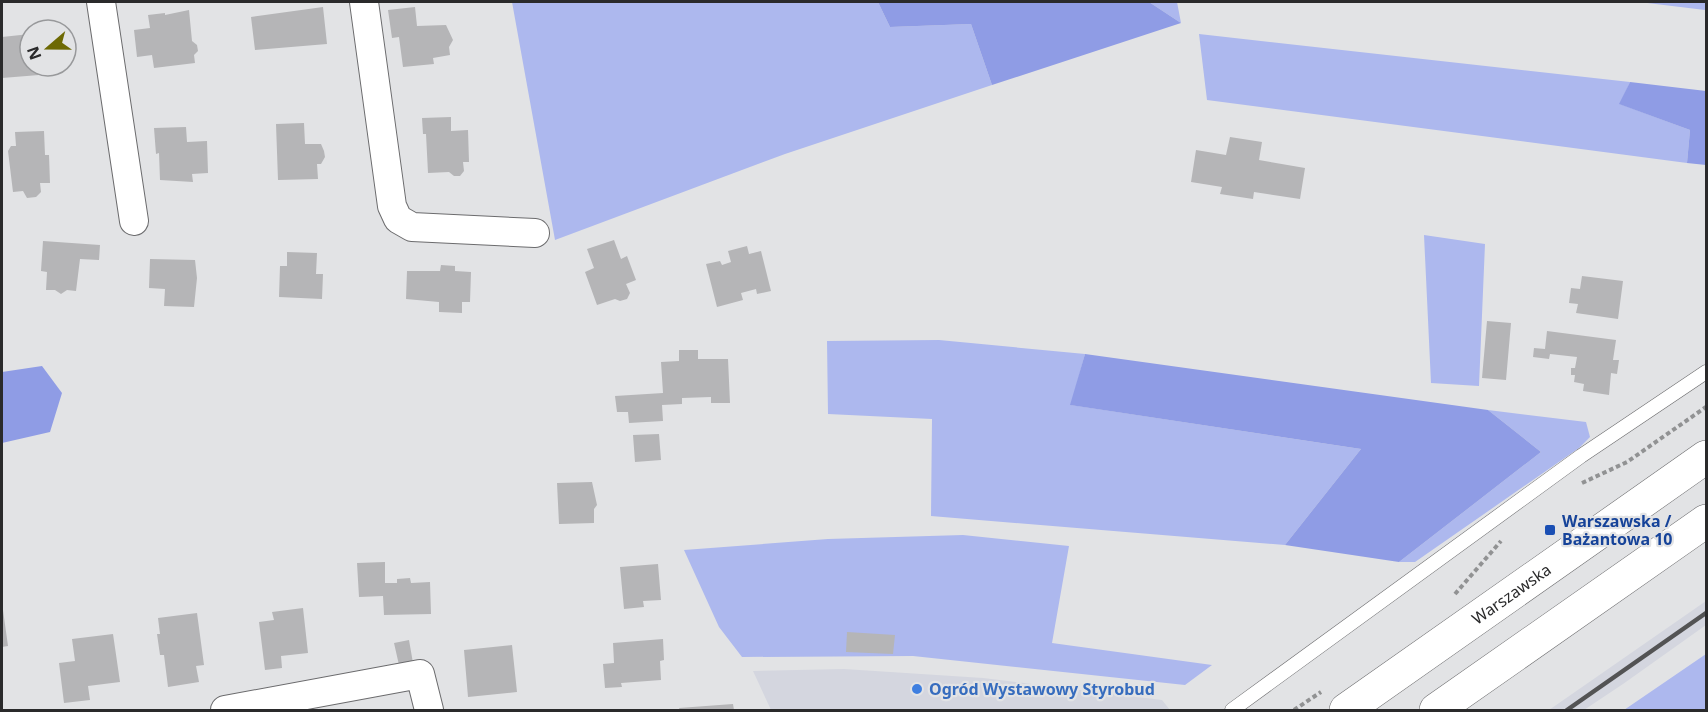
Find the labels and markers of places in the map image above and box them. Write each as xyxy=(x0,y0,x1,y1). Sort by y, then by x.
place label: Warszawska / Bażantowa 10 xyxy=(1562,510,1672,550)
marker: Warszawska / Bażantowa 10 xyxy=(1543,523,1557,537)
place label: Ogród Wystawowy Styrobud xyxy=(929,678,1155,700)
marker: Ogród Wystawowy Styrobud xyxy=(910,682,924,696)

